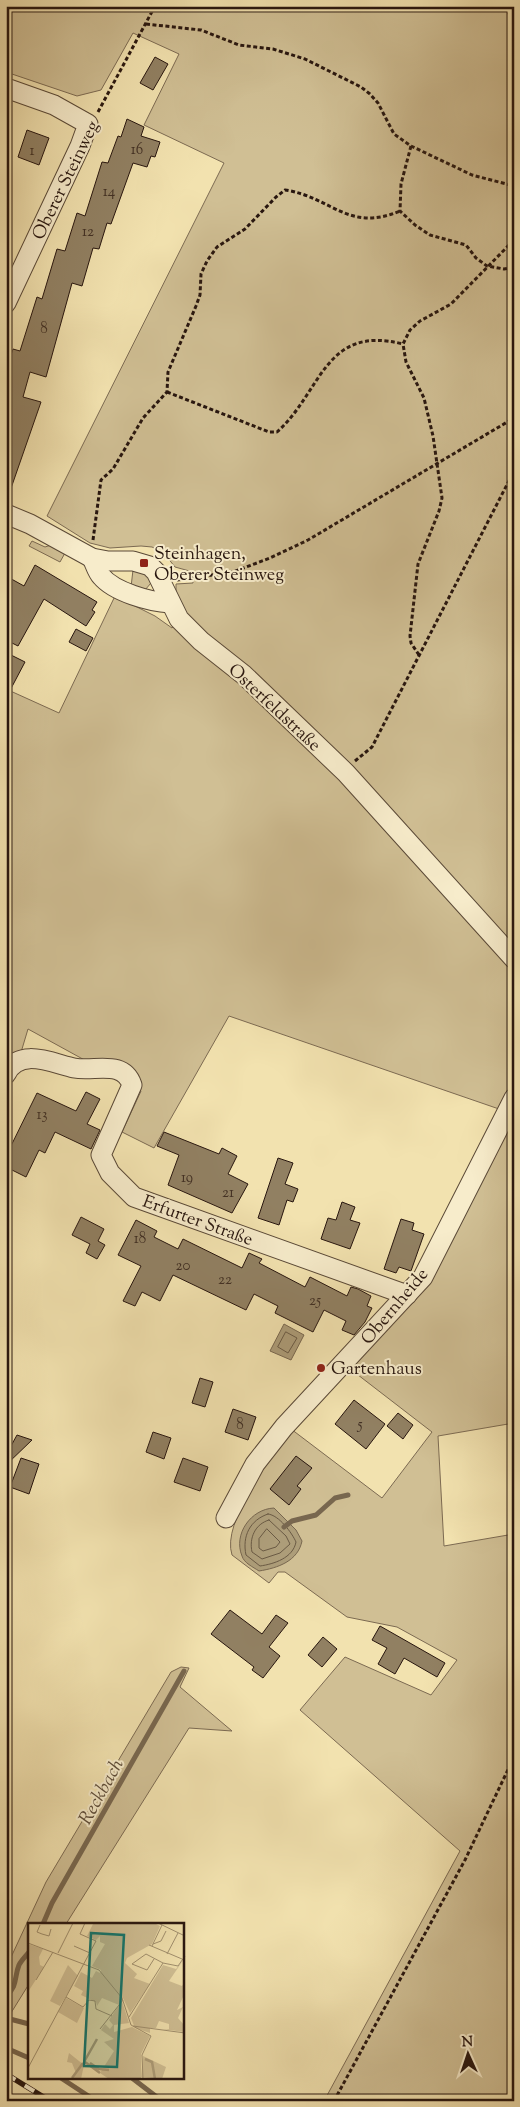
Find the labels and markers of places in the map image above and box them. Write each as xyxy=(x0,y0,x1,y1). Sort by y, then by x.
place label: Steinhagen, Oberer Steinweg xyxy=(154,542,284,589)
marker: Steinhagen, Oberer Steinweg xyxy=(138,557,150,569)
place label: Gartenhaus xyxy=(331,1357,422,1383)
marker: Gartenhaus xyxy=(315,1362,327,1374)

